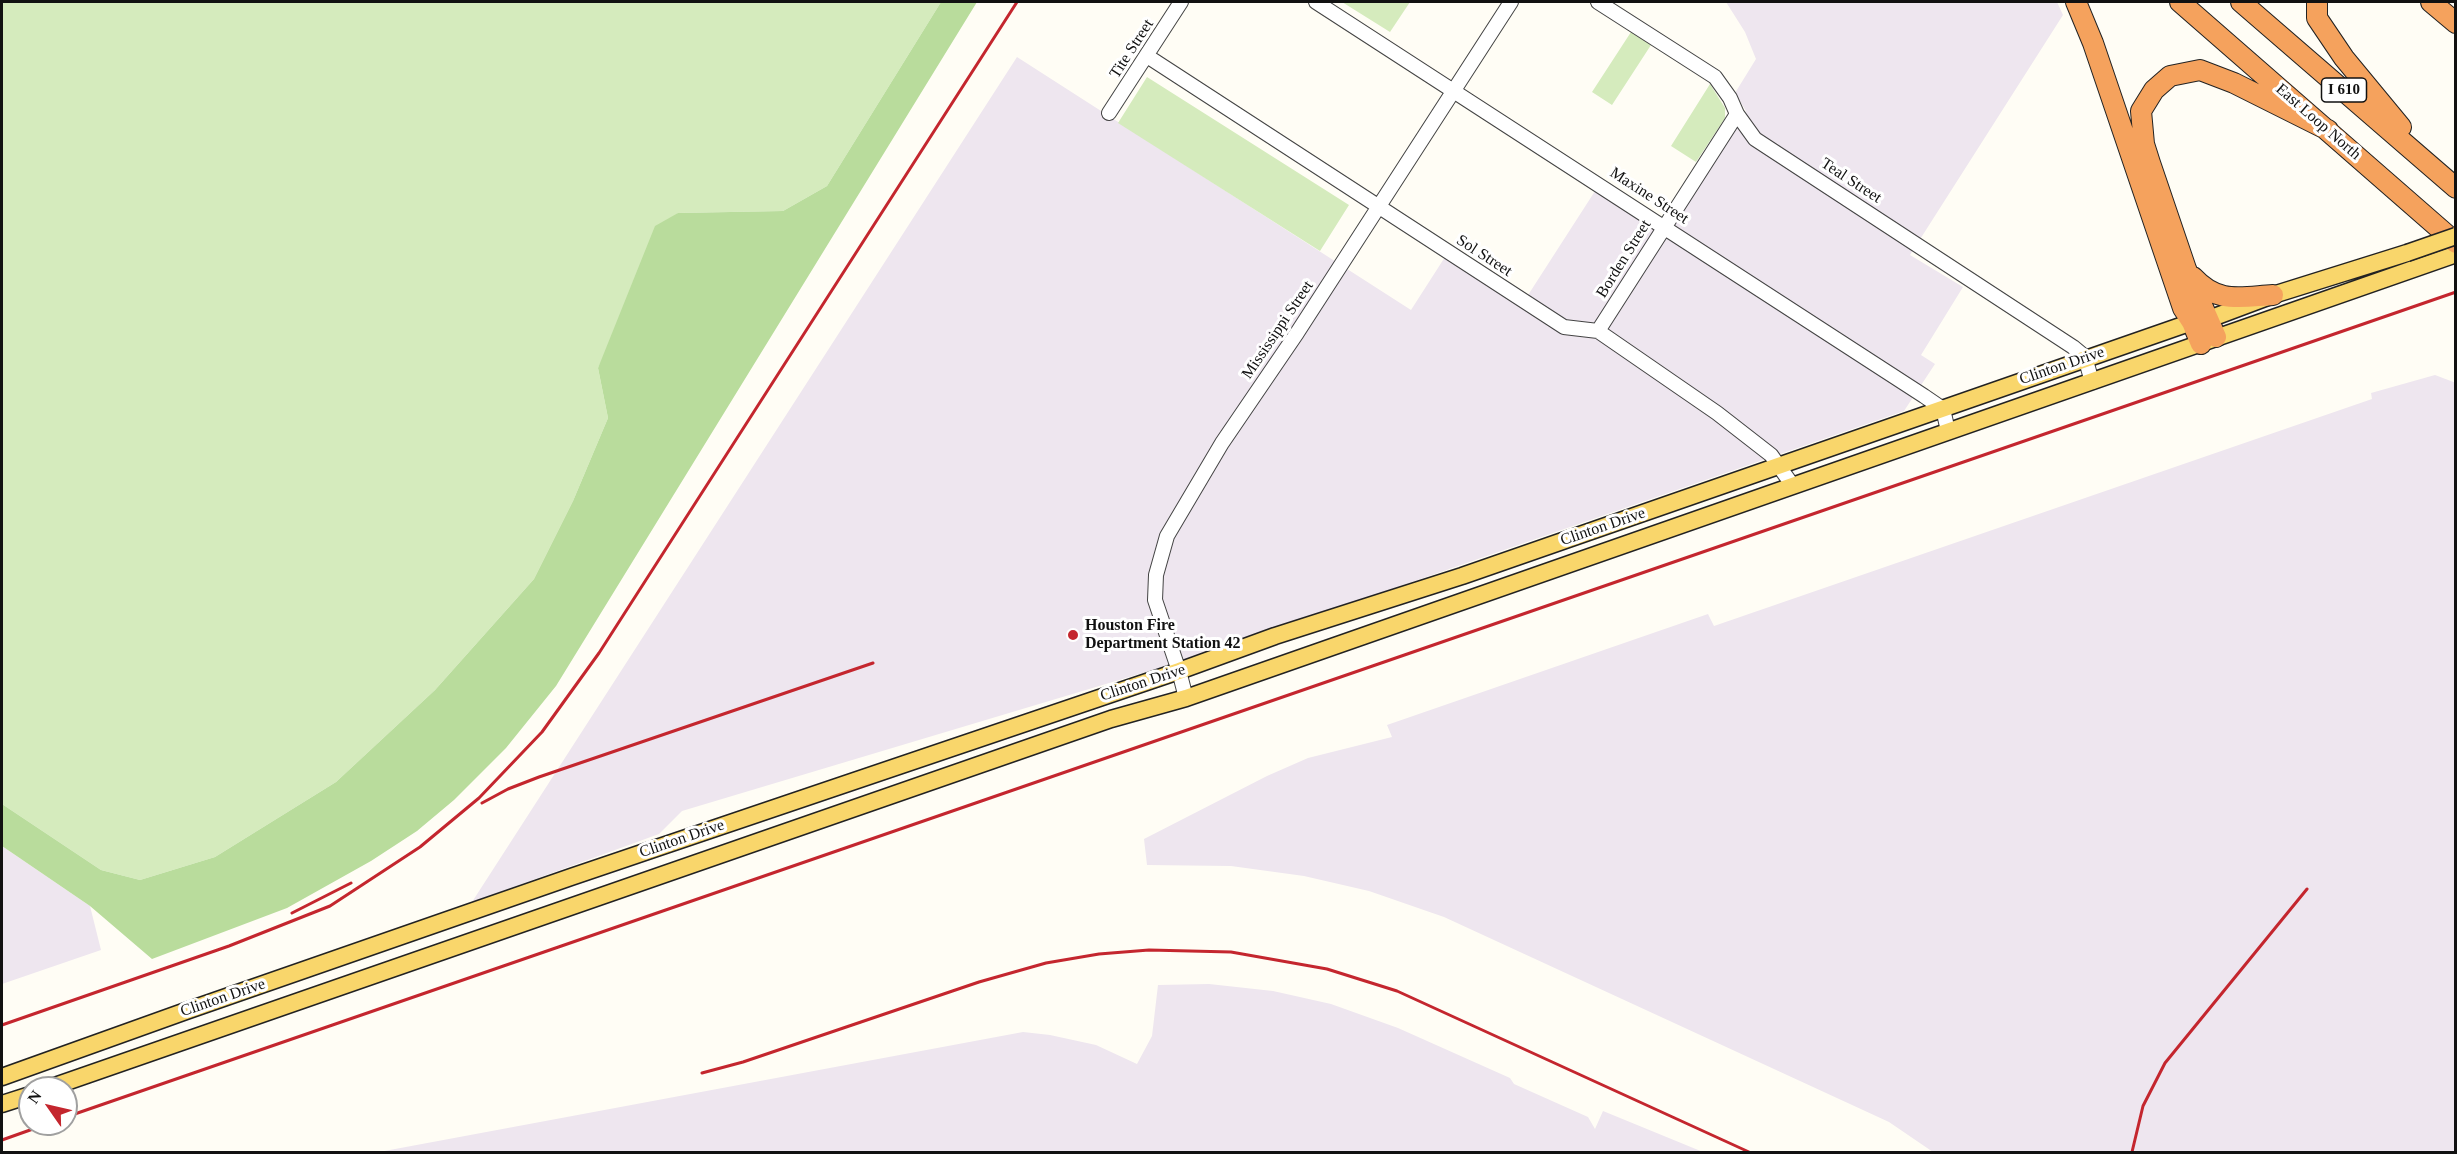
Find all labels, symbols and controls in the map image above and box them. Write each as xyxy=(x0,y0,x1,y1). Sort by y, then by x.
street label: Tite Street xyxy=(1106,16,1158,82)
road number: I 610 xyxy=(2322,78,2366,102)
street label: East Loop North xyxy=(2271,80,2365,164)
street label: Teal Street xyxy=(1817,154,1885,208)
street label: Maxine Street xyxy=(1606,163,1692,229)
street label: Borden Street xyxy=(1592,216,1656,302)
street label: Sol Street xyxy=(1452,231,1516,281)
street label: Mississippi Street xyxy=(1238,277,1318,383)
street label: Clinton Drive xyxy=(2017,343,2107,389)
street label: Clinton Drive xyxy=(1558,504,1648,550)
place label: Houston Fire Department Station 42 xyxy=(1085,616,1241,654)
marker: Houston Fire Department Station 42 xyxy=(1066,628,1080,642)
street label: Clinton Drive xyxy=(1098,660,1188,706)
street label: Clinton Drive xyxy=(637,816,727,862)
street label: Clinton Drive xyxy=(178,975,268,1021)
north arrow xyxy=(18,1076,78,1136)
text: N xyxy=(24,1087,45,1106)

